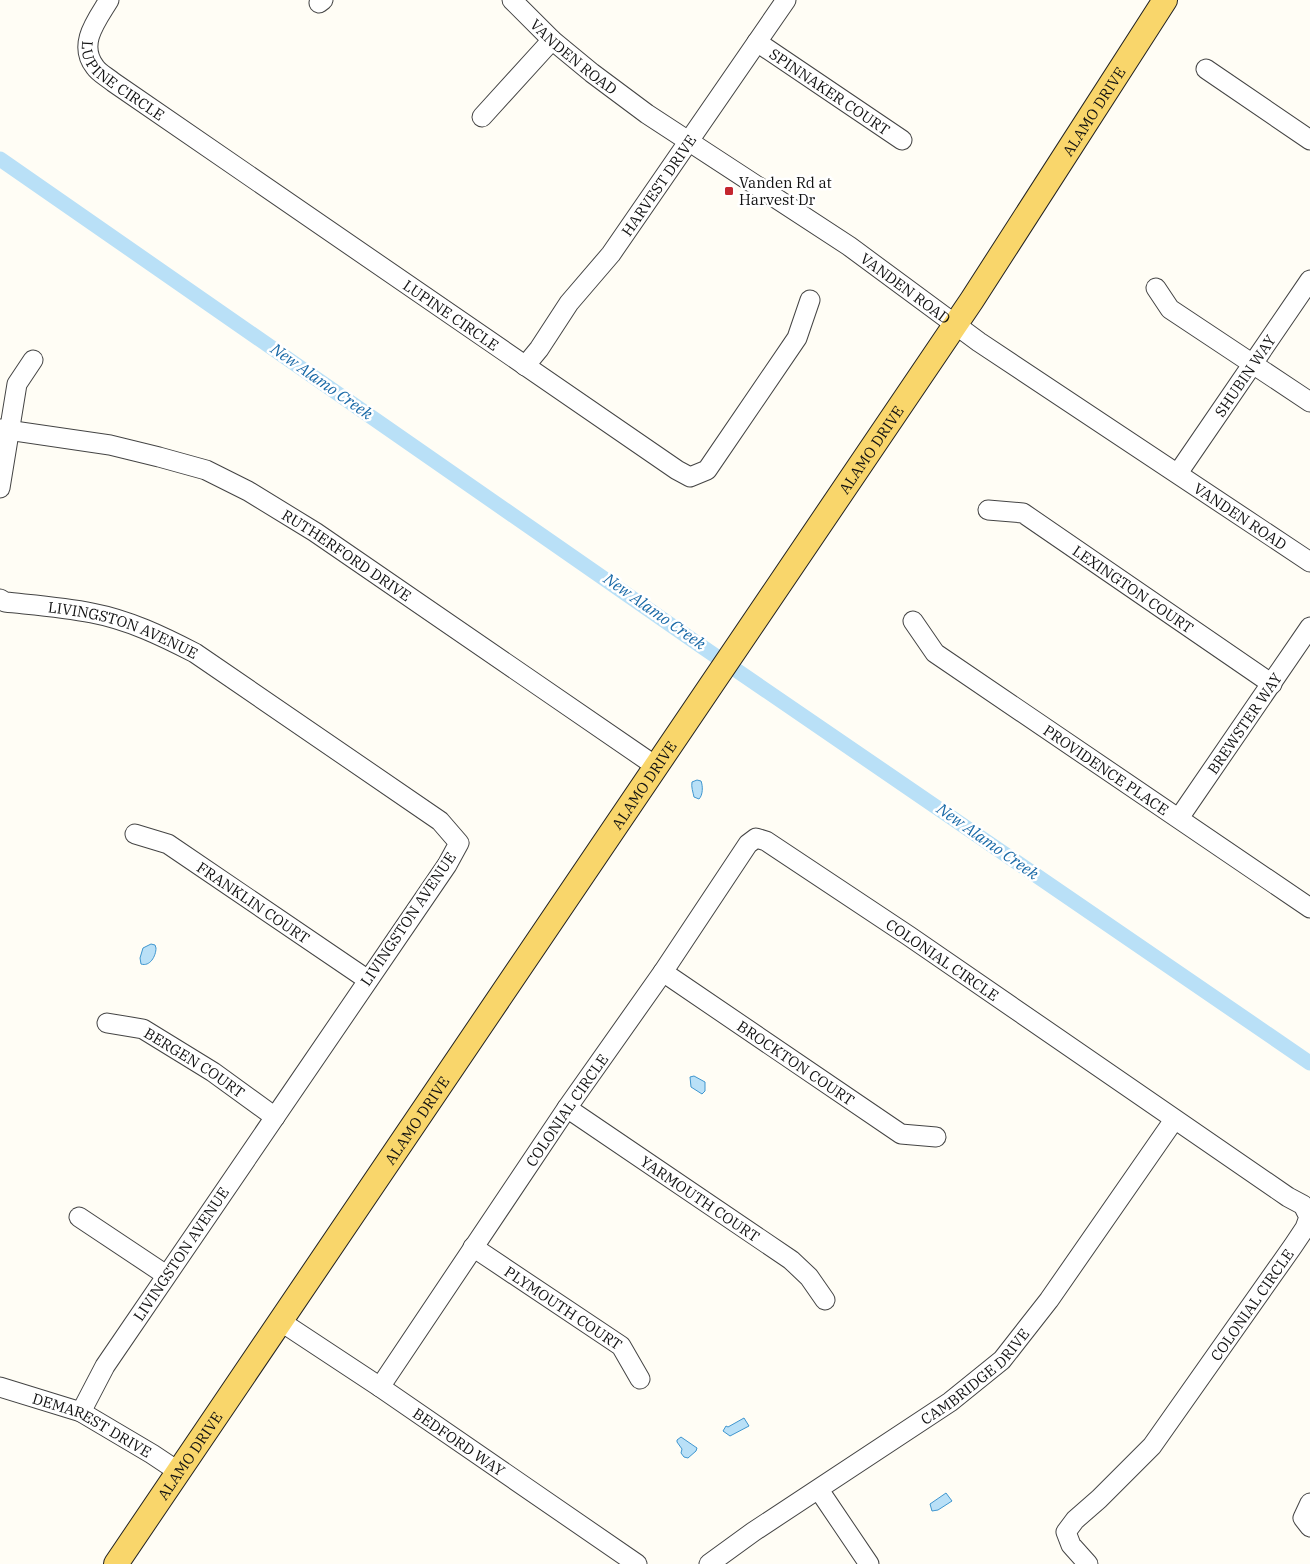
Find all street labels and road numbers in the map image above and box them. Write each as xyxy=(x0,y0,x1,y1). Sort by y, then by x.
street label: VANDEN ROAD xyxy=(527,15,621,98)
street label: LUPINE CIRCLE xyxy=(78,40,168,124)
street label: SPINNAKER COURT xyxy=(766,44,894,139)
street label: ALAMO DRIVE xyxy=(1058,63,1129,159)
street label: HARVEST DRIVE xyxy=(617,131,700,240)
street label: VANDEN ROAD xyxy=(857,248,955,328)
street label: LUPINE CIRCLE xyxy=(400,275,503,354)
street label: SHUBIN WAY xyxy=(1210,331,1280,420)
street label: ALAMO DRIVE xyxy=(834,402,907,497)
street label: VANDEN ROAD xyxy=(1190,478,1291,554)
street label: RUTHERFORD DRIVE xyxy=(279,505,415,605)
street label: LEXINGTON COURT xyxy=(1069,541,1198,637)
street label: LIVINGSTON AVENUE xyxy=(47,597,201,662)
street label: BREWSTER WAY xyxy=(1203,668,1286,778)
street label: PROVIDENCE PLACE xyxy=(1040,720,1173,819)
street label: ALAMO DRIVE xyxy=(607,737,680,833)
street label: LIVINGSTON AVENUE xyxy=(356,848,460,990)
street label: FRANKLIN COURT xyxy=(194,857,314,947)
street label: COLONIAL CIRCLE xyxy=(883,914,1003,1005)
street label: BROCKTON COURT xyxy=(734,1016,859,1109)
street label: BERGEN COURT xyxy=(141,1023,249,1102)
street label: COLONIAL CIRCLE xyxy=(521,1050,612,1170)
street label: ALAMO DRIVE xyxy=(380,1072,453,1168)
street label: YARMOUTH COURT xyxy=(637,1151,764,1246)
street label: LIVINGSTON AVENUE xyxy=(129,1183,233,1325)
street label: COLONIAL CIRCLE xyxy=(1206,1245,1298,1365)
street label: PLYMOUTH COURT xyxy=(501,1261,626,1354)
street label: CAMBRIDGE DRIVE xyxy=(917,1324,1033,1428)
street label: DEMAREST DRIVE xyxy=(30,1388,155,1461)
street label: BEDFORD WAY xyxy=(410,1403,509,1480)
street label: ALAMO DRIVE xyxy=(153,1408,226,1503)

